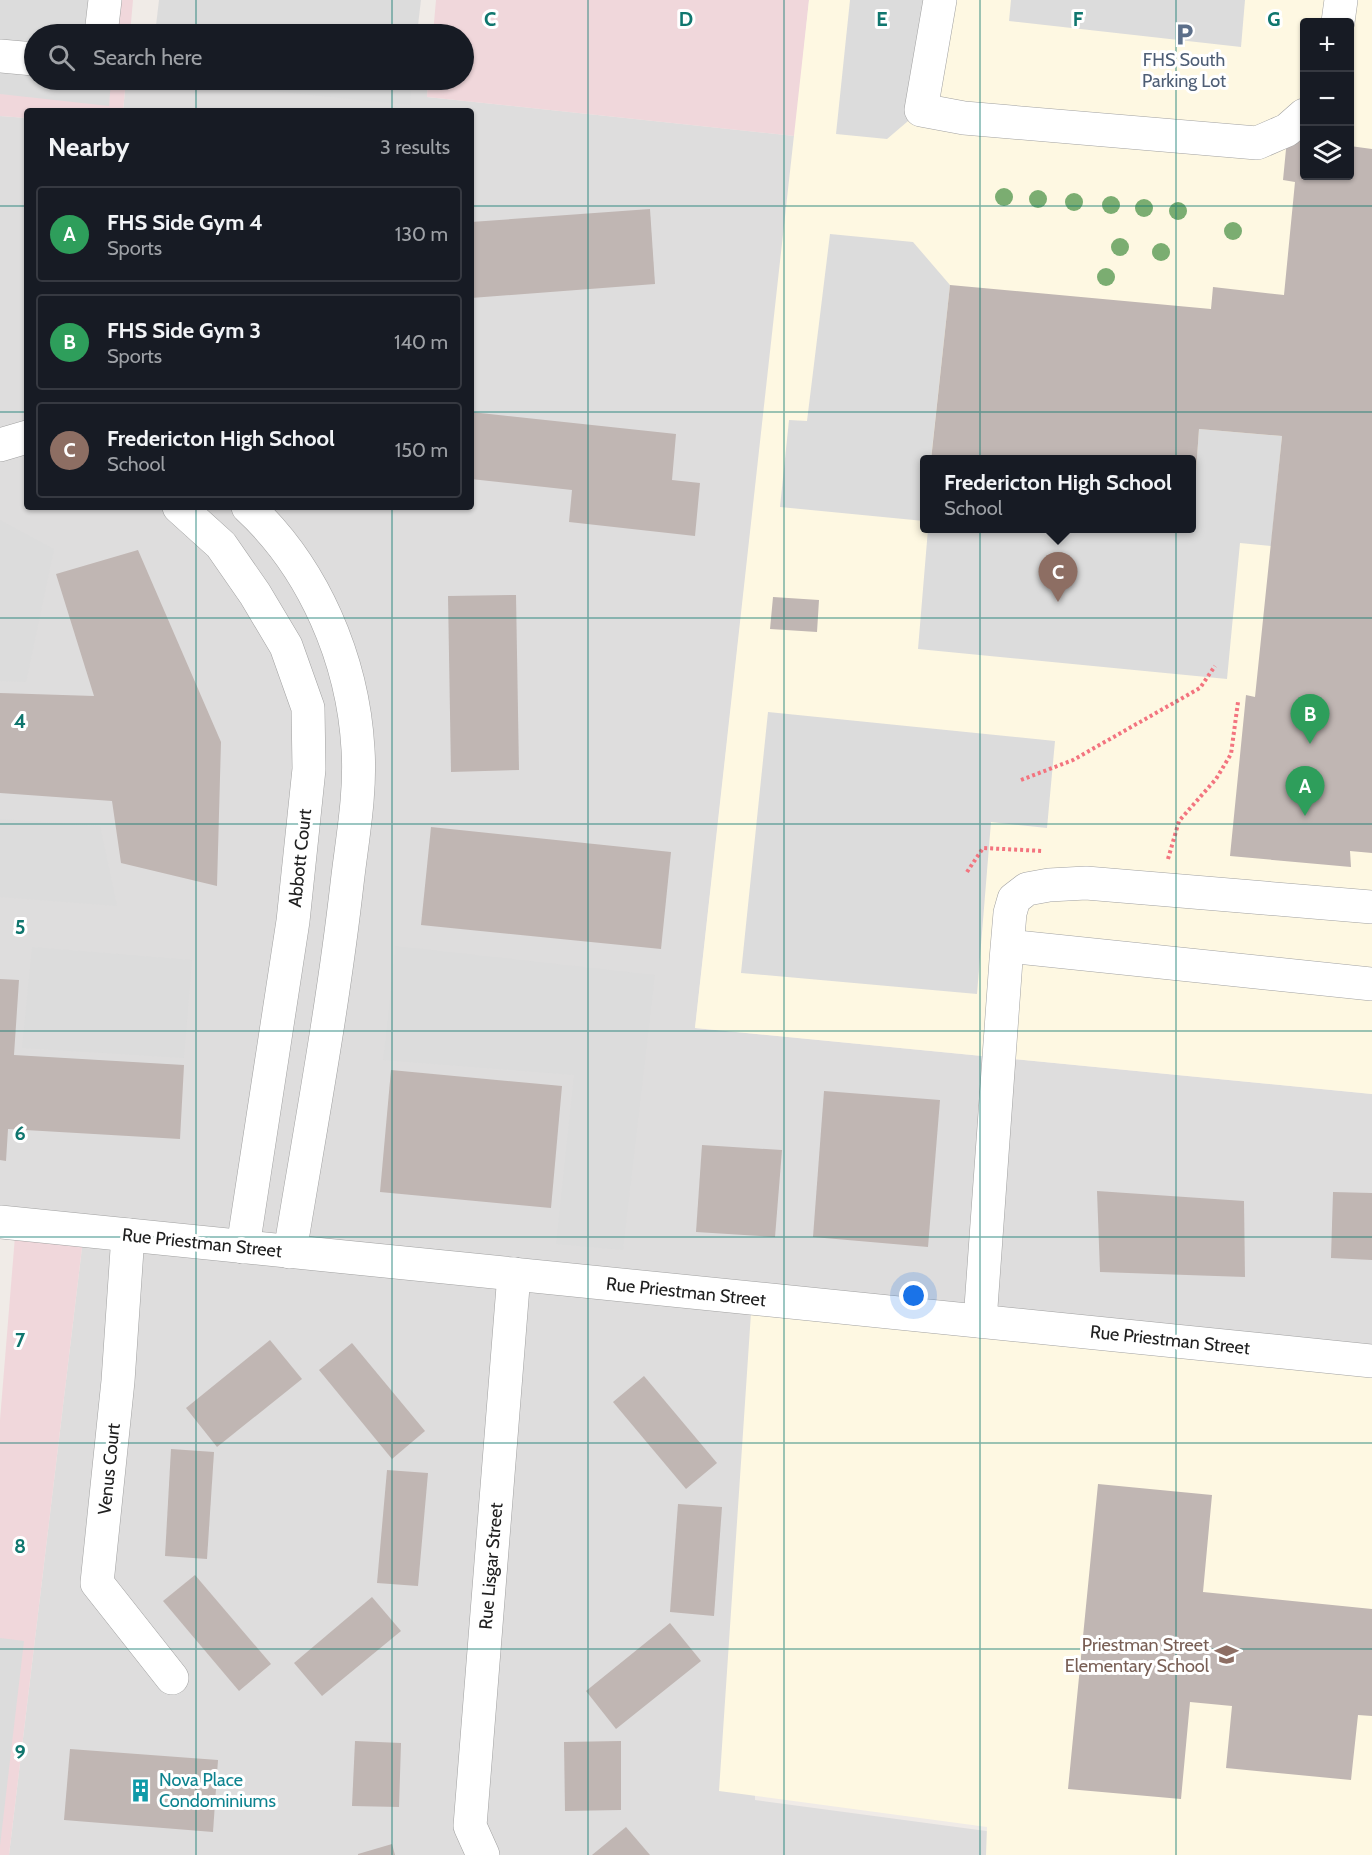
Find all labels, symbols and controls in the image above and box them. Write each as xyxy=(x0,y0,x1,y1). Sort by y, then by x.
text: C xyxy=(484,7,496,31)
text: D xyxy=(679,7,693,31)
text: E xyxy=(876,7,888,31)
text: F xyxy=(1073,7,1084,31)
text: G xyxy=(1267,7,1281,31)
map controls xyxy=(1300,18,1354,180)
button: + xyxy=(1300,18,1354,72)
parking icon: FHS South Parking Lot xyxy=(1171,21,1197,47)
search box xyxy=(24,24,474,90)
icon: search xyxy=(45,41,78,74)
text: Search here xyxy=(93,44,202,71)
place label: FHS South Parking Lot xyxy=(1142,49,1226,92)
button: − xyxy=(1300,72,1354,126)
button: layers xyxy=(1300,126,1354,180)
text: Nearby xyxy=(48,131,129,163)
text: 3 results xyxy=(380,135,450,159)
text: FHS Side Gym 4 xyxy=(107,209,263,236)
text: A xyxy=(63,222,76,246)
text: 130 m xyxy=(395,222,448,246)
text: Sports xyxy=(107,236,162,260)
text: FHS Side Gym 3 xyxy=(107,317,261,344)
text: B xyxy=(63,330,76,354)
text: 140 m xyxy=(394,330,448,354)
text: Sports xyxy=(107,344,162,368)
text: Fredericton High School xyxy=(107,425,335,452)
text: C xyxy=(63,438,76,462)
text: 150 m xyxy=(395,438,448,462)
text: School xyxy=(107,452,165,476)
popup xyxy=(920,455,1196,533)
text: Fredericton High School xyxy=(944,469,1172,496)
text: School xyxy=(944,496,1002,520)
pin: C xyxy=(1038,552,1078,602)
pin: B xyxy=(1290,694,1330,744)
text: 4 xyxy=(14,709,26,733)
pin: A xyxy=(1286,766,1324,816)
street label: Abbott Court xyxy=(284,808,316,908)
text: 5 xyxy=(15,915,25,939)
text: 6 xyxy=(14,1121,26,1145)
street label: Rue Priestman Street xyxy=(121,1224,283,1262)
street label: Rue Priestman Street xyxy=(605,1273,767,1311)
your location xyxy=(899,1281,928,1310)
street label: Rue Priestman Street xyxy=(1089,1321,1251,1359)
text: 7 xyxy=(15,1328,26,1352)
street label: Venus Court xyxy=(93,1422,125,1516)
street label: Rue Lisgar Street xyxy=(474,1502,508,1630)
text: 8 xyxy=(14,1534,26,1558)
place label: Priestman Street Elementary School xyxy=(1065,1634,1210,1677)
school or university icon: Priestman Street Elementary School xyxy=(1214,1642,1240,1668)
text: 9 xyxy=(14,1740,26,1764)
place label: Nova Place Condominiums xyxy=(159,1769,276,1812)
building icon: Nova Place Condominiums xyxy=(128,1777,154,1803)

